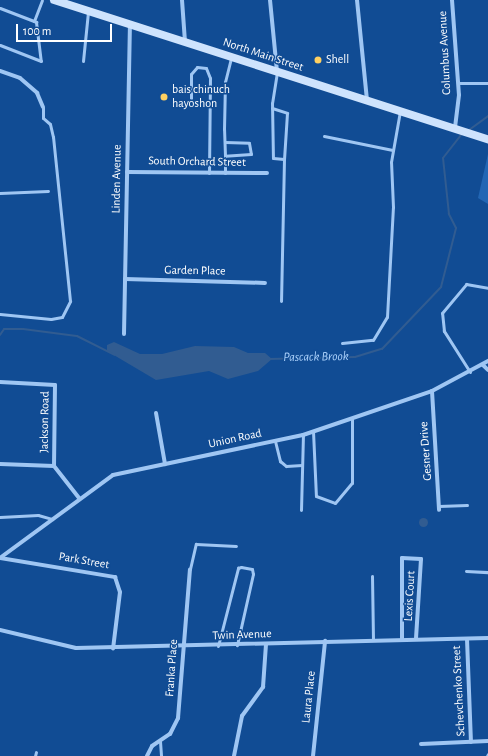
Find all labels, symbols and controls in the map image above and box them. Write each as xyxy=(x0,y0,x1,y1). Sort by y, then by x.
street label: Columbus Avenue xyxy=(436,11,454,95)
scale bar xyxy=(18,16,114,42)
text: 100 m xyxy=(23,25,51,37)
street label: North Main Street xyxy=(221,35,305,75)
place label: Shell xyxy=(326,53,349,67)
marker: Shell xyxy=(313,55,323,65)
place label: bais chinuch hayoshon xyxy=(172,83,230,111)
marker: bais chinuch hayoshon xyxy=(159,92,169,102)
street label: Linden Avenue xyxy=(109,144,125,214)
street label: South Orchard Street xyxy=(148,154,246,170)
street label: Garden Place xyxy=(164,263,226,279)
water label: Pascack Brook xyxy=(283,350,349,366)
street label: Jackson Road xyxy=(37,391,53,453)
street label: Gesner Drive xyxy=(417,421,435,481)
street label: Union Road xyxy=(207,426,263,452)
street label: Park Street xyxy=(58,549,110,573)
street label: Lexis Court xyxy=(401,570,419,622)
street label: Twin Avenue xyxy=(212,627,272,643)
street label: Franka Place xyxy=(163,639,181,697)
street label: Schevchenko Street xyxy=(449,645,469,737)
street label: Laura Place xyxy=(299,670,319,724)

